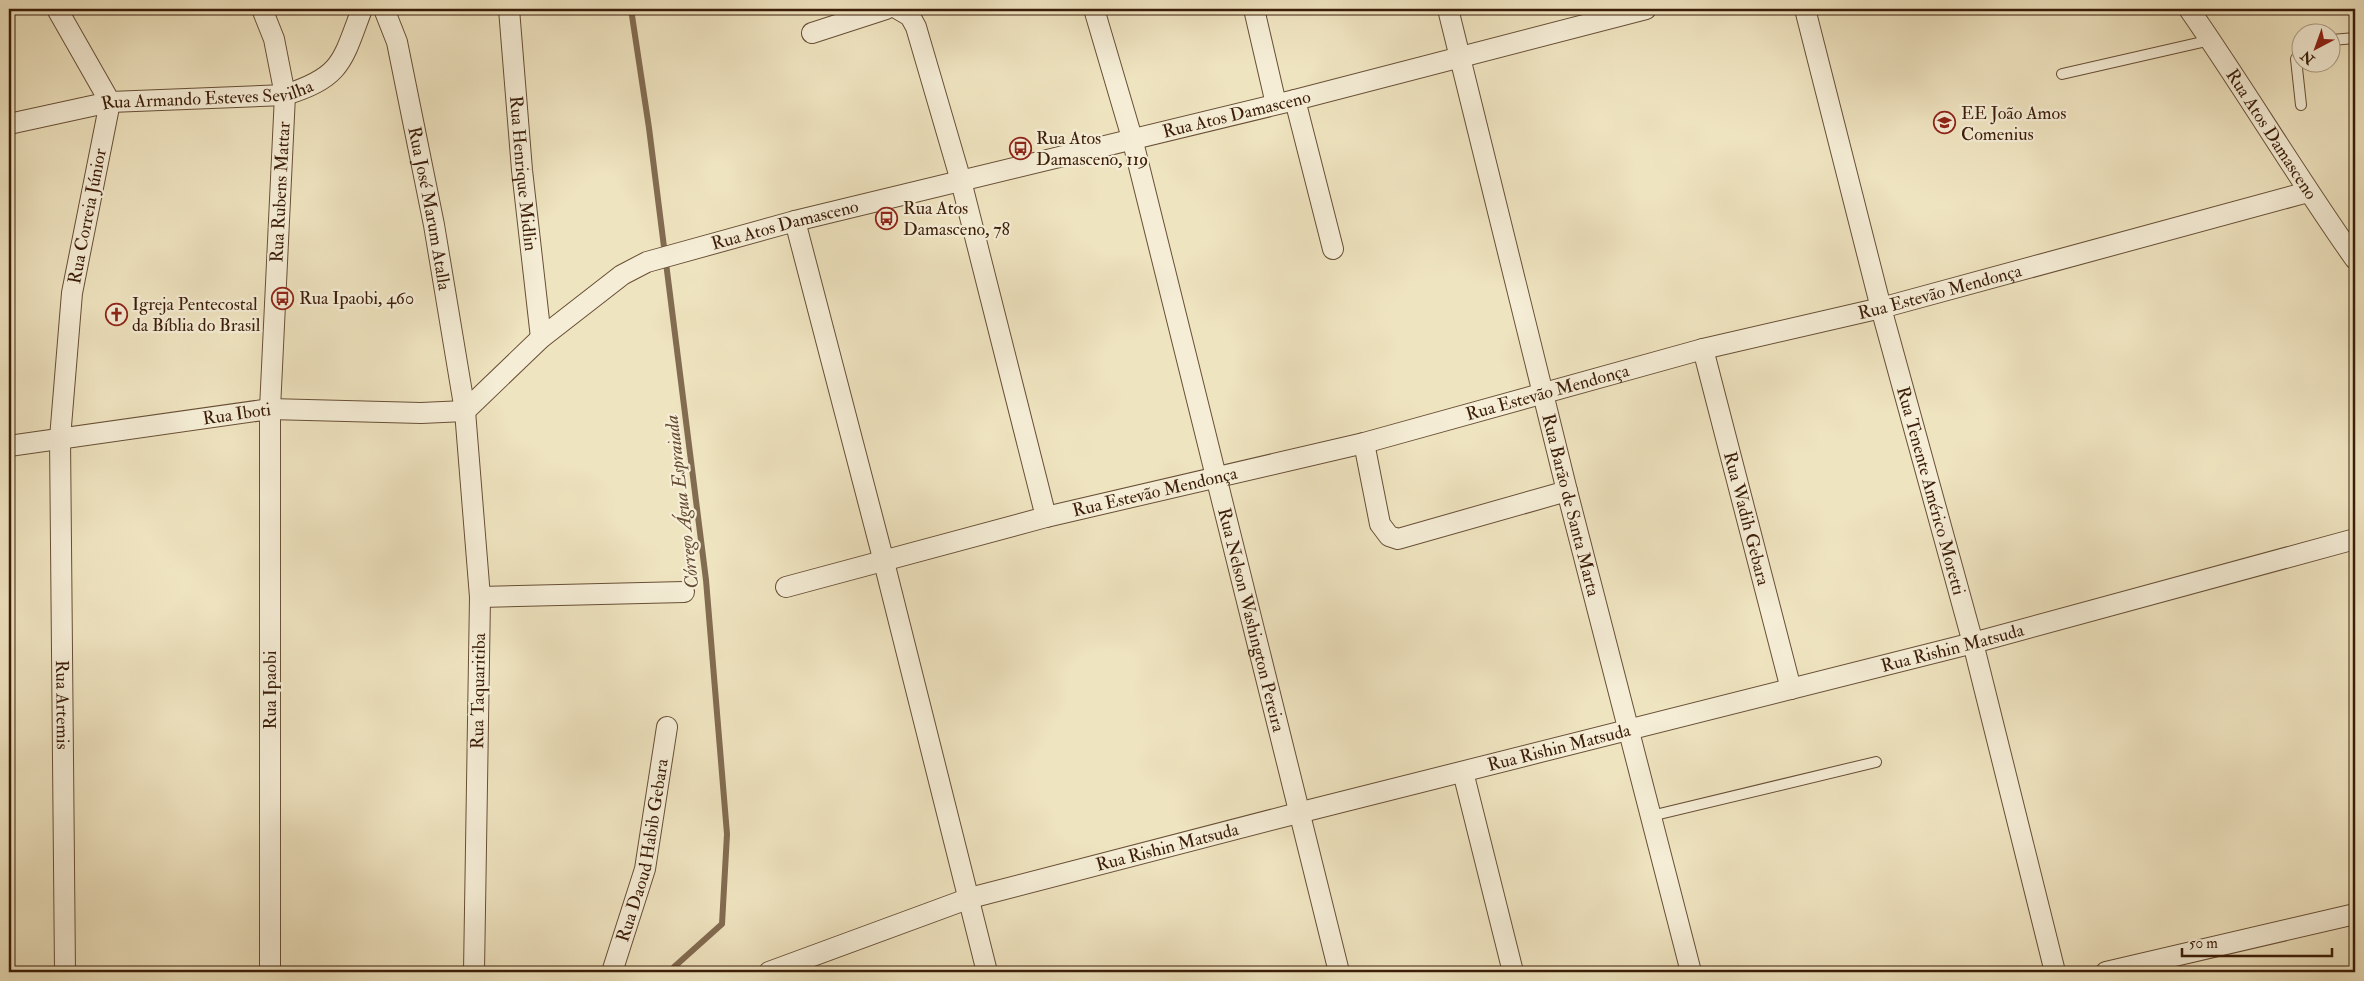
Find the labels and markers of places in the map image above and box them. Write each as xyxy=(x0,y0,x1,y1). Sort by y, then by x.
place label: EE João Amos Comenius xyxy=(1961,102,2066,146)
school or university icon: EE João Amos Comenius xyxy=(1933,111,1957,135)
place label: Rua Atos Damasceno, 119 xyxy=(1036,127,1148,171)
bus stop icon: Rua Atos Damasceno, 119 xyxy=(1008,136,1032,160)
place label: Rua Atos Damasceno, 78 xyxy=(903,197,1010,241)
bus stop icon: Rua Atos Damasceno, 78 xyxy=(875,206,899,230)
bus stop icon: Rua Ipaobi, 460 xyxy=(271,286,295,310)
place label: Rua Ipaobi, 460 xyxy=(299,287,414,310)
place label: Igreja Pentecostal da Bíblia do Brasil xyxy=(132,293,261,337)
church icon: Igreja Pentecostal da Bíblia do Brasil xyxy=(104,302,128,326)

